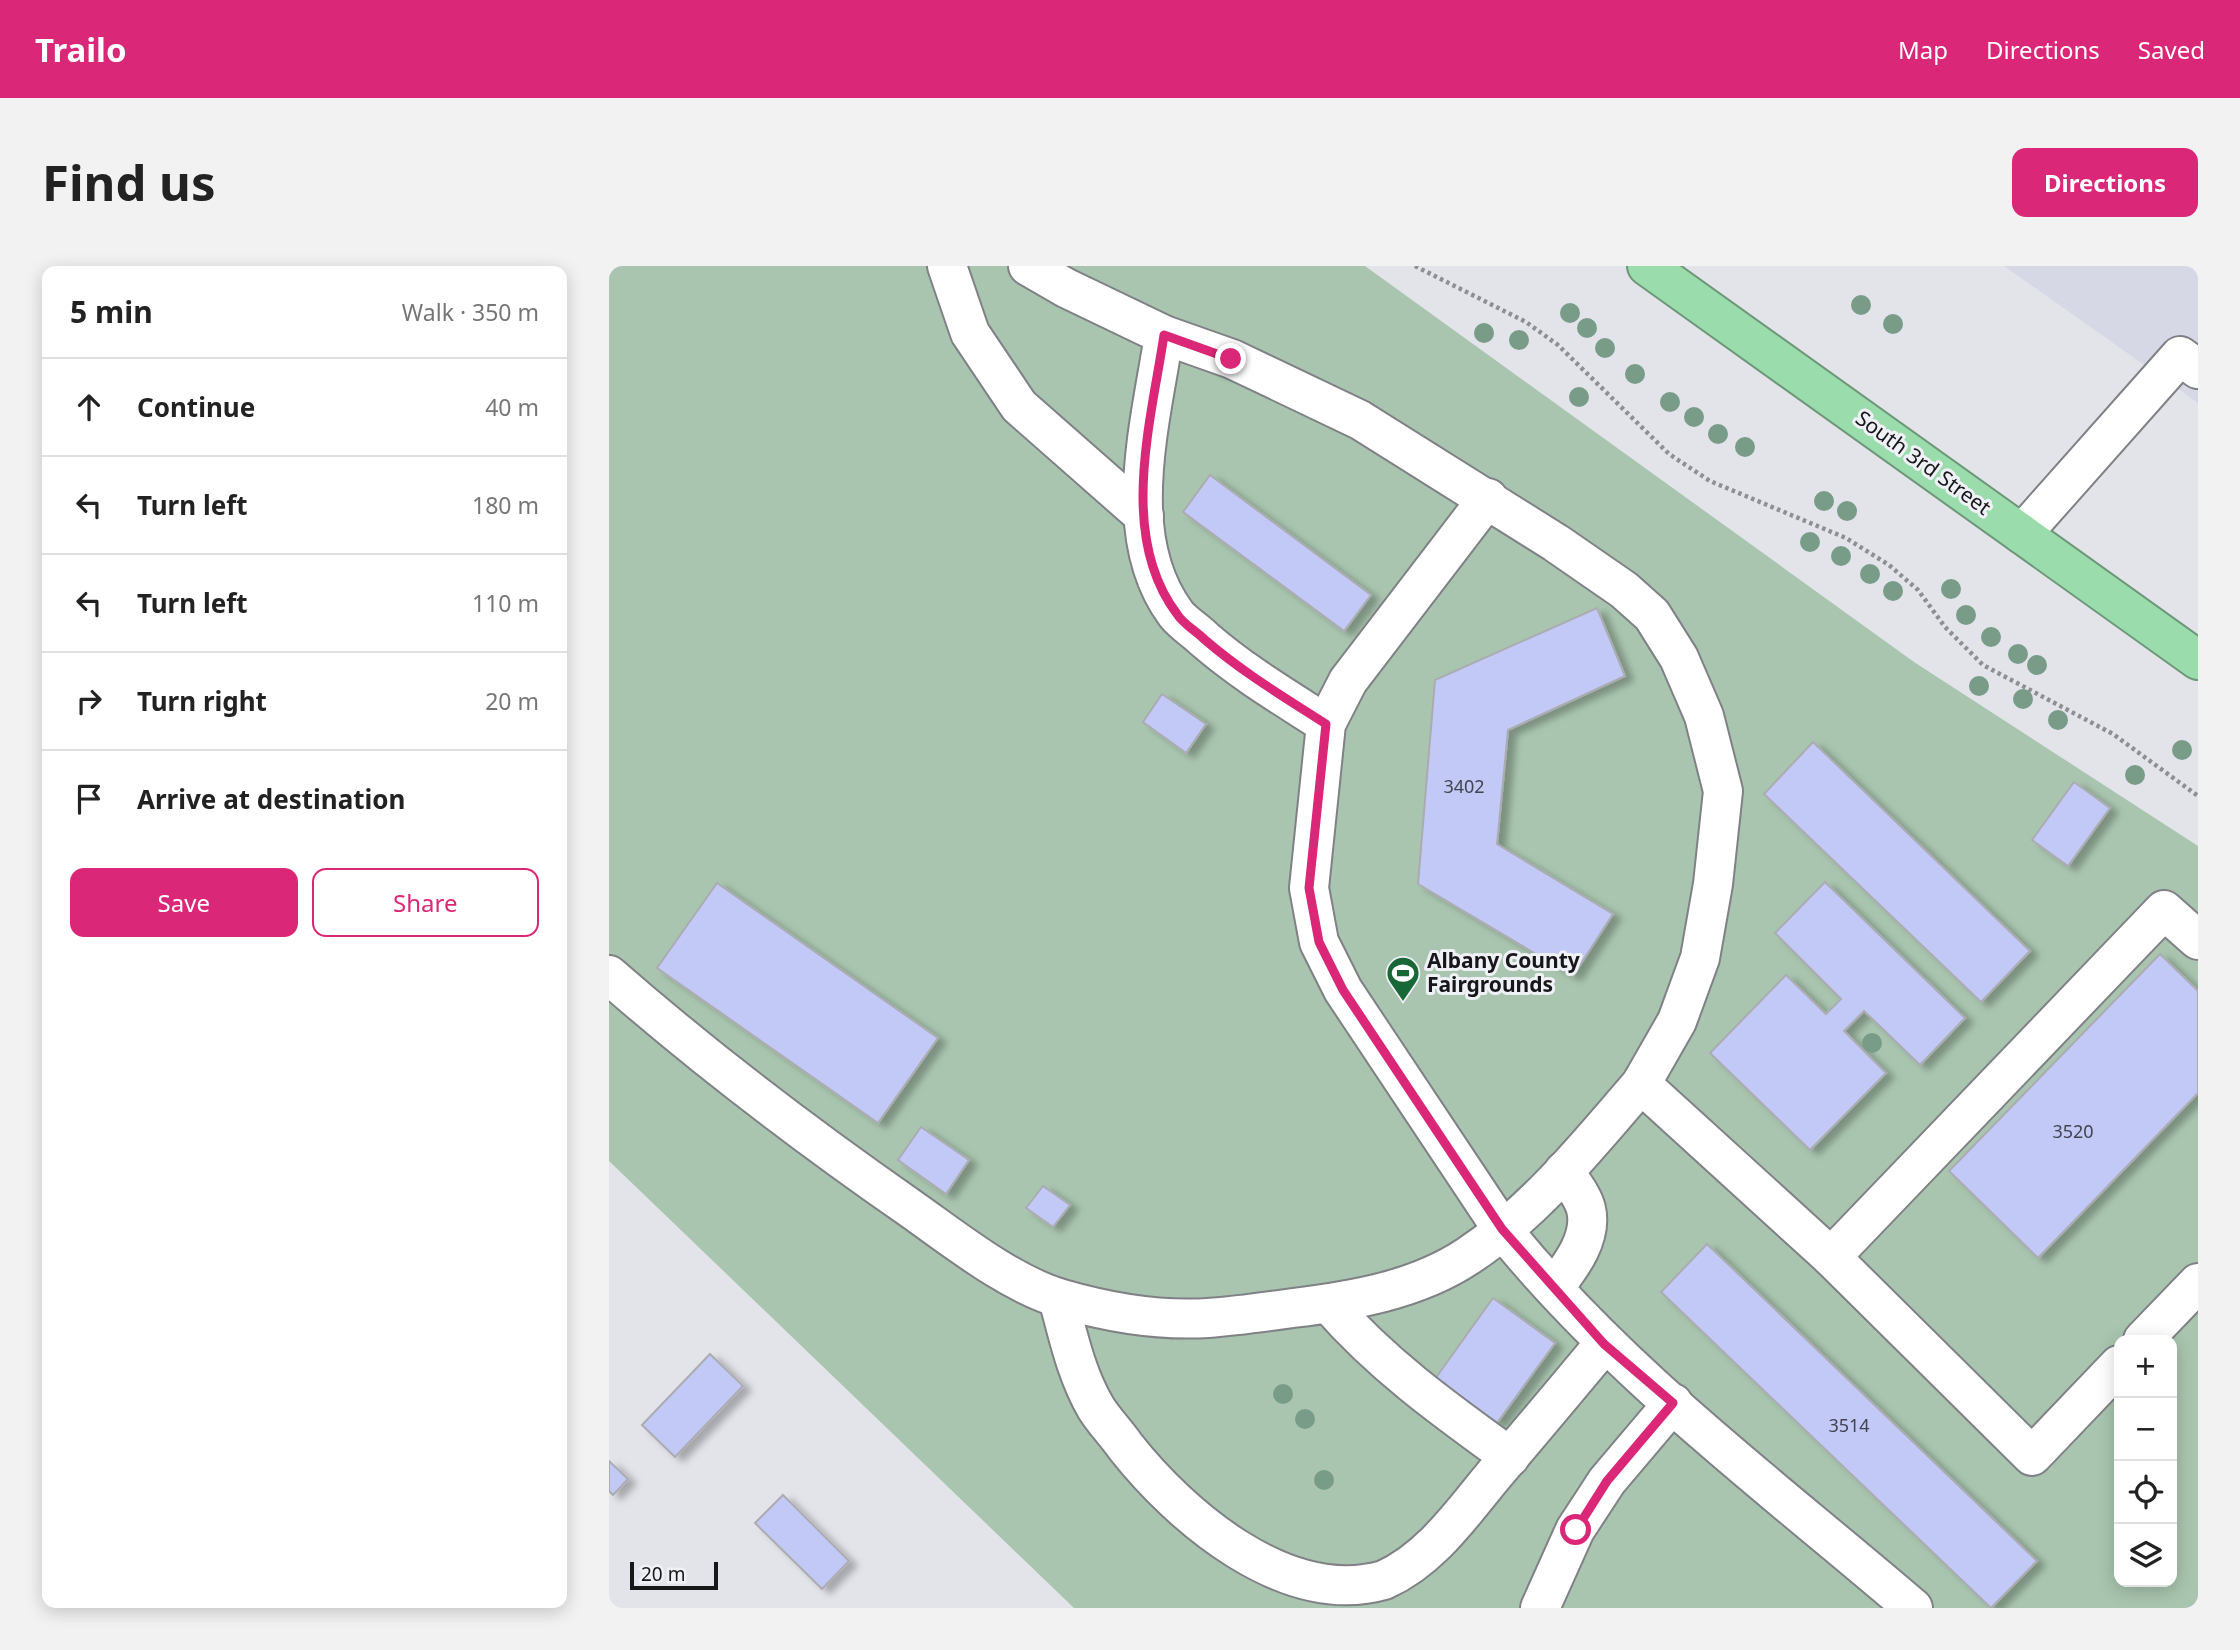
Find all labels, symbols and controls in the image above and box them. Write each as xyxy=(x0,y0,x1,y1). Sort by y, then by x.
text: Trailo xyxy=(35,27,127,72)
text: Map xyxy=(1898,33,1948,66)
text: Directions xyxy=(1986,33,2100,66)
text: Saved xyxy=(2138,33,2205,66)
button: Directions xyxy=(2012,148,2198,217)
text: Find us xyxy=(42,149,216,215)
text: 5 min xyxy=(70,291,153,332)
text: Walk · 350 m xyxy=(402,296,539,328)
route end xyxy=(1215,343,1246,374)
icon: ahead xyxy=(70,388,108,426)
text: Continue xyxy=(137,389,255,425)
text: 40 m xyxy=(485,391,539,423)
street label: South 3rd Street xyxy=(1850,404,1997,521)
icon: left xyxy=(70,486,108,524)
text: Turn left xyxy=(137,487,248,523)
text: 180 m xyxy=(472,489,539,521)
icon: left xyxy=(70,584,108,622)
text: Turn left xyxy=(137,585,248,621)
text: 110 m xyxy=(472,587,539,619)
icon: right xyxy=(70,682,108,720)
text: Turn right xyxy=(137,683,267,719)
text: 20 m xyxy=(485,685,539,717)
house number: 3402 xyxy=(1443,774,1485,798)
icon: arrive xyxy=(70,780,108,818)
text: Arrive at destination xyxy=(137,781,406,817)
button: Save xyxy=(70,868,298,937)
button: Share xyxy=(312,868,539,937)
place label: Albany County Fairgrounds xyxy=(1427,946,1580,998)
sports icon: Albany County Fairgrounds xyxy=(1384,954,1422,1003)
house number: 3520 xyxy=(2052,1119,2094,1143)
map controls xyxy=(2114,1335,2177,1587)
button: + xyxy=(2114,1335,2177,1398)
button: − xyxy=(2114,1398,2177,1461)
house number: 3514 xyxy=(1828,1413,1870,1437)
button: locate xyxy=(2114,1461,2177,1524)
route start xyxy=(1560,1514,1591,1545)
button: layers xyxy=(2114,1524,2177,1587)
scale bar xyxy=(630,1559,717,1591)
text: 20 m xyxy=(641,1561,685,1587)

